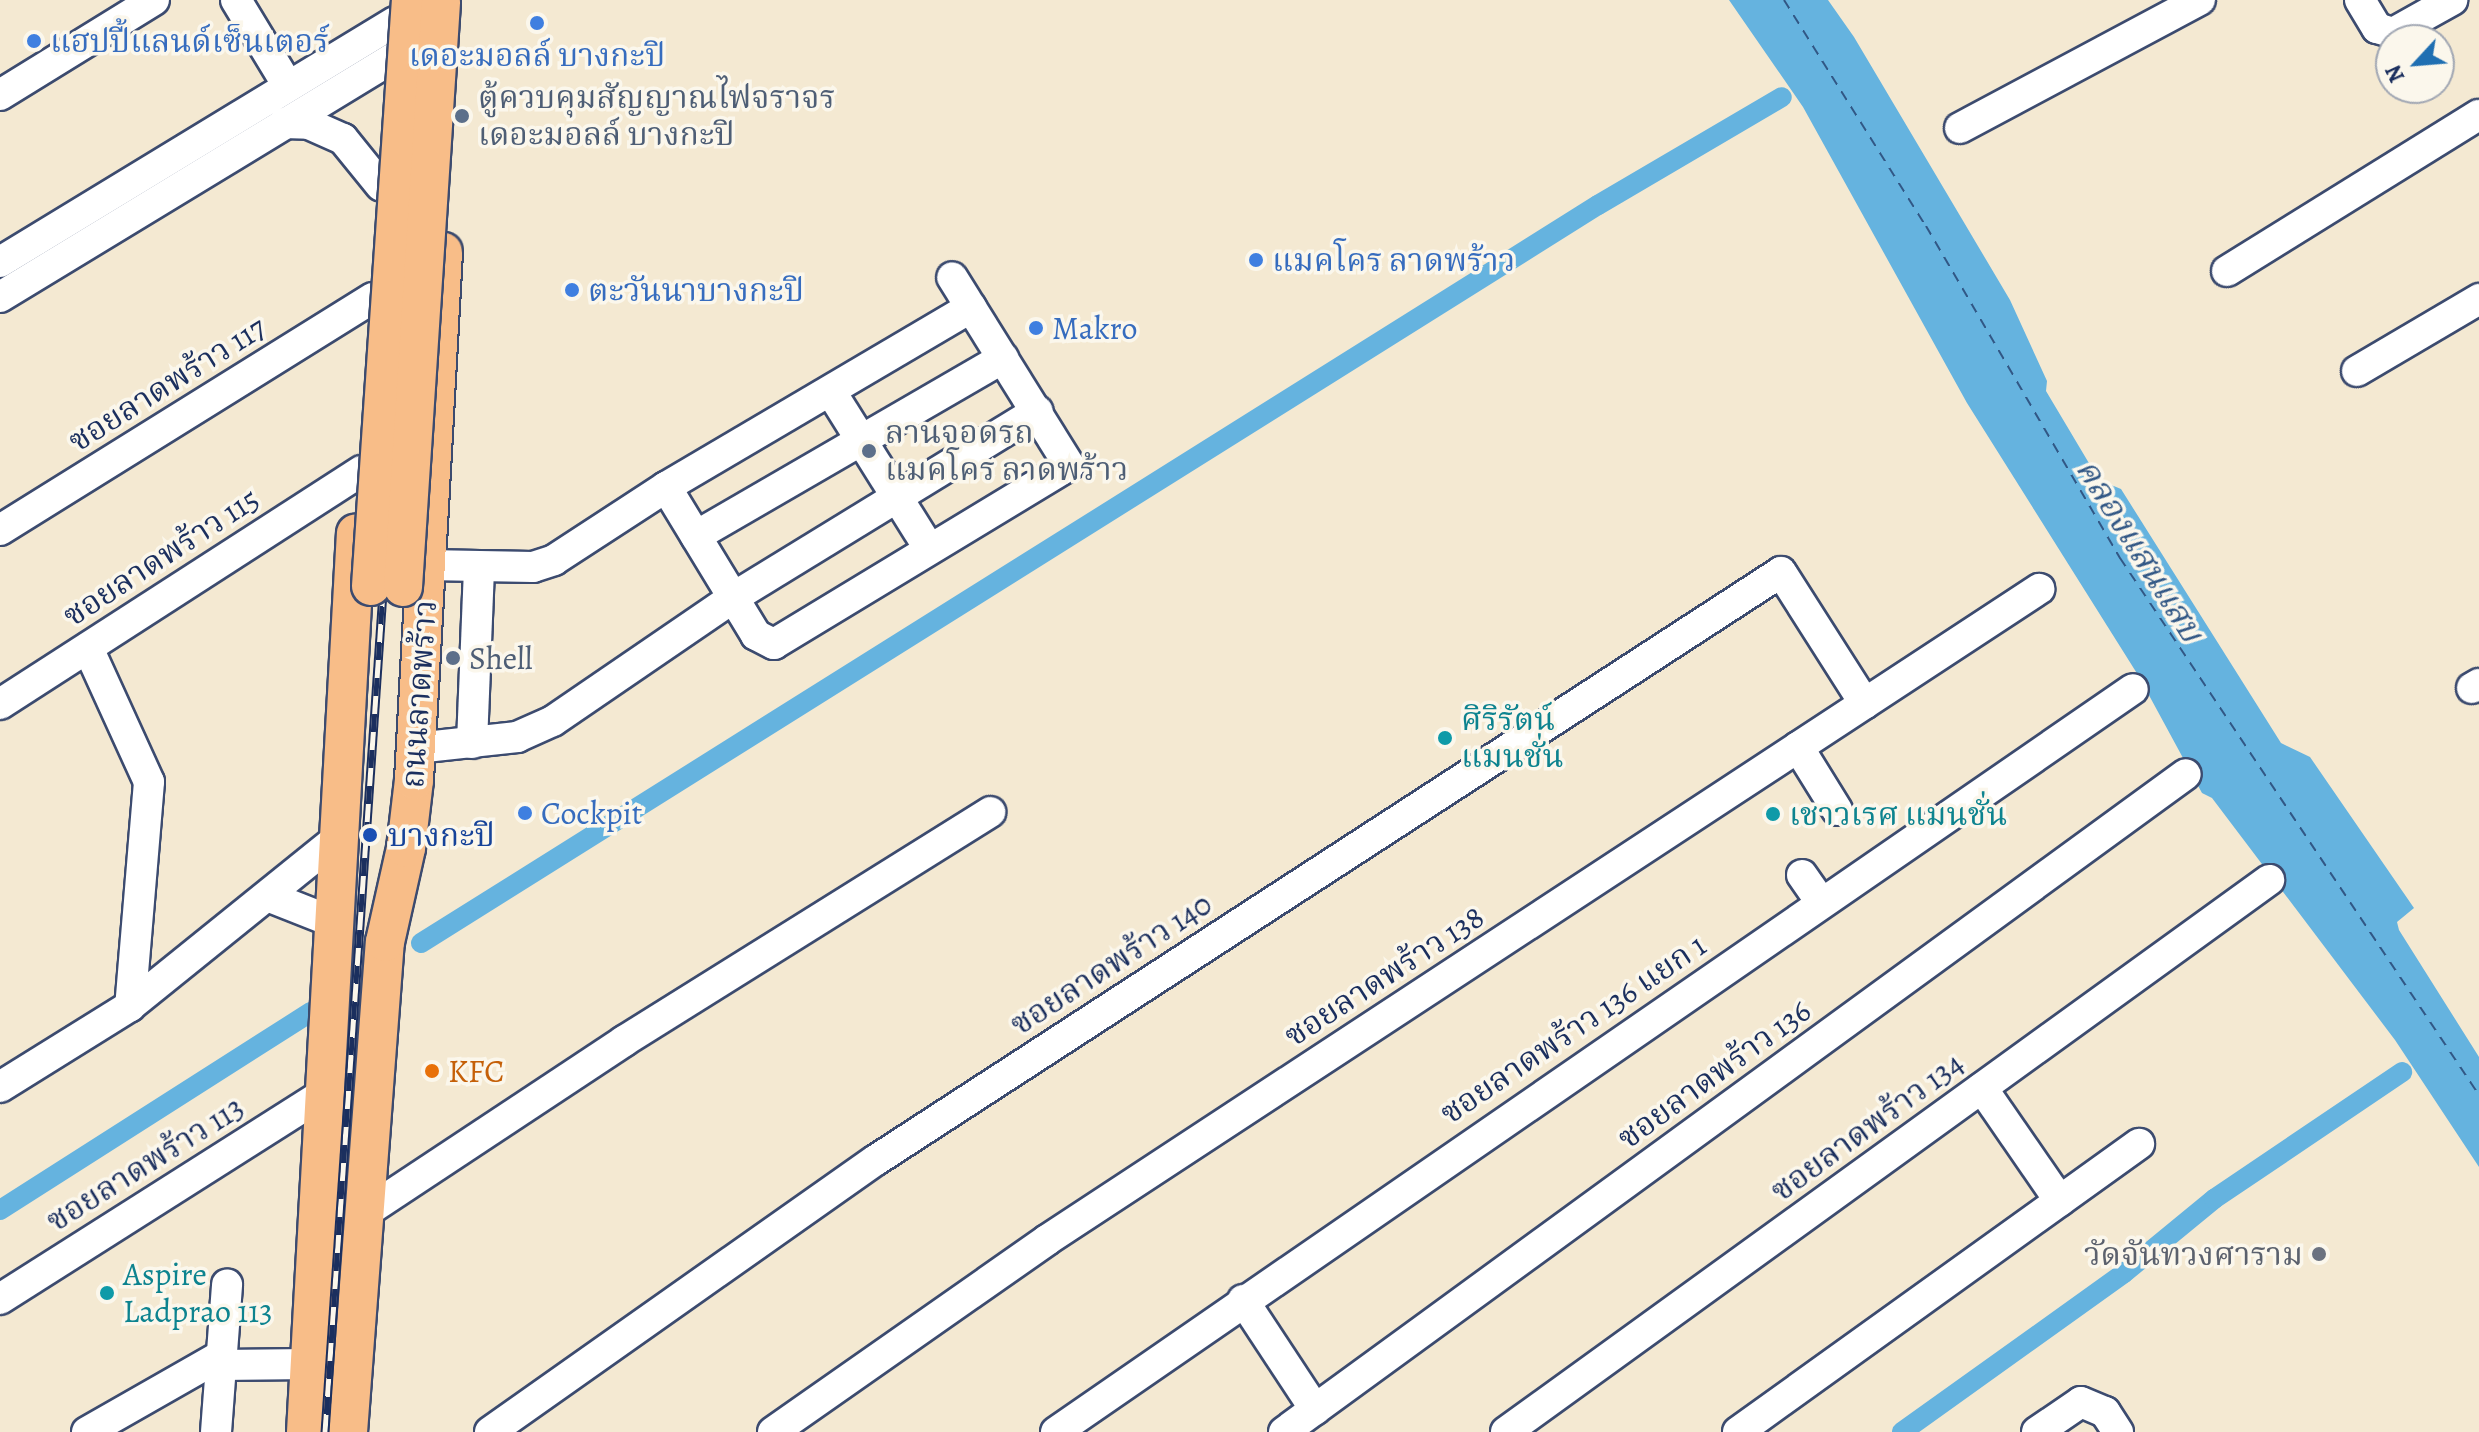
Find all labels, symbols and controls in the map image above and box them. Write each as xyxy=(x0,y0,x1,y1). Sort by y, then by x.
marker: เดอะมอลล์ บางกะปิ xyxy=(528,14,546,32)
place label: แฮปปี้แลนด์เซ็นเตอร์ xyxy=(50,22,329,60)
north arrow xyxy=(2375,24,2455,104)
marker: แฮปปี้แลนด์เซ็นเตอร์ xyxy=(25,32,43,50)
place label: เดอะมอลล์ บางกะปิ xyxy=(409,36,665,74)
text: N xyxy=(2378,60,2412,87)
place label: ตู้ควบคุมสัญญาณไฟจราจร เดอะมอลล์ บางกะปิ xyxy=(478,79,835,154)
marker: ตู้ควบคุมสัญญาณไฟจราจร เดอะมอลล์ บางกะปิ xyxy=(453,107,471,125)
place label: แมคโคร ลาดพร้าว xyxy=(1272,241,1515,279)
marker: แมคโคร ลาดพร้าว xyxy=(1247,251,1265,269)
place label: ตะวันนาบางกะปิ xyxy=(588,271,804,309)
marker: ตะวันนาบางกะปิ xyxy=(563,281,581,299)
street label: ซอยลาดพร้าว 117 xyxy=(61,308,273,460)
place label: Makro xyxy=(1052,309,1137,347)
marker: Makro xyxy=(1027,319,1045,337)
place label: ลานจอดรถ แมคโคร ลาดพร้าว xyxy=(885,414,1128,489)
marker: ลานจอดรถ แมคโคร ลาดพร้าว xyxy=(860,442,878,460)
water label: คลองแสนแสบ xyxy=(2067,451,2213,649)
street label: ซอยลาดพร้าว 115 xyxy=(56,479,266,635)
street label: ถนนลาดพร้าว xyxy=(393,599,445,789)
place label: Shell xyxy=(469,639,533,677)
marker: Shell xyxy=(444,649,462,667)
place label: ศิริรัตน์ แมนชั่น xyxy=(1461,701,1564,776)
marker: ศิริรัตน์ แมนชั่น xyxy=(1436,729,1454,747)
place label: Cockpit xyxy=(541,794,642,832)
place label: เชาวเรศ แมนชั่น xyxy=(1789,795,2007,833)
marker: Cockpit xyxy=(516,804,534,822)
marker: เชาวเรศ แมนชั่น xyxy=(1764,805,1782,823)
place label: บางกะปิ xyxy=(388,816,495,854)
marker: บางกะปิ xyxy=(359,824,381,846)
street label: ซอยลาดพร้าว 140 xyxy=(1003,885,1219,1043)
street label: ซอยลาดพร้าว 138 xyxy=(1277,897,1491,1055)
street label: ซอยลาดพร้าว 136 แยก 1 xyxy=(1433,926,1713,1132)
street label: ซอยลาดพร้าว 136 xyxy=(1610,991,1818,1157)
street label: ซอยลาดพร้าว 134 xyxy=(1763,1044,1971,1210)
place label: KFC xyxy=(448,1052,504,1090)
marker: KFC xyxy=(423,1062,441,1080)
street label: ซอยลาดพร้าว 113 xyxy=(39,1088,251,1240)
place label: วัดจันทวงศาราม xyxy=(2084,1235,2303,1273)
marker: วัดจันทวงศาราม xyxy=(2310,1245,2328,1263)
place label: Aspire Ladprao 113 xyxy=(123,1256,273,1331)
marker: Aspire Ladprao 113 xyxy=(98,1284,116,1302)

